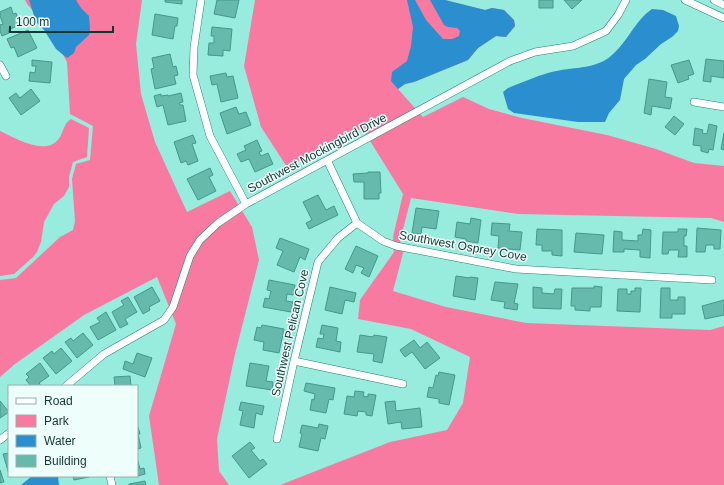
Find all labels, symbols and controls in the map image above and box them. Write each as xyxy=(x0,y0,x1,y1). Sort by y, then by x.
scale bar xyxy=(10,8,113,34)
text: 100 m xyxy=(16,15,49,29)
street label: Southwest Mockingbird Drive xyxy=(245,110,389,196)
street label: Southwest Osprey Cove xyxy=(398,228,528,264)
street label: Southwest Pelican Cove xyxy=(269,268,312,398)
legend xyxy=(8,385,138,477)
text: Road xyxy=(44,394,73,408)
text: Park xyxy=(44,414,70,428)
text: Water xyxy=(44,434,76,448)
text: Building xyxy=(44,454,87,468)

